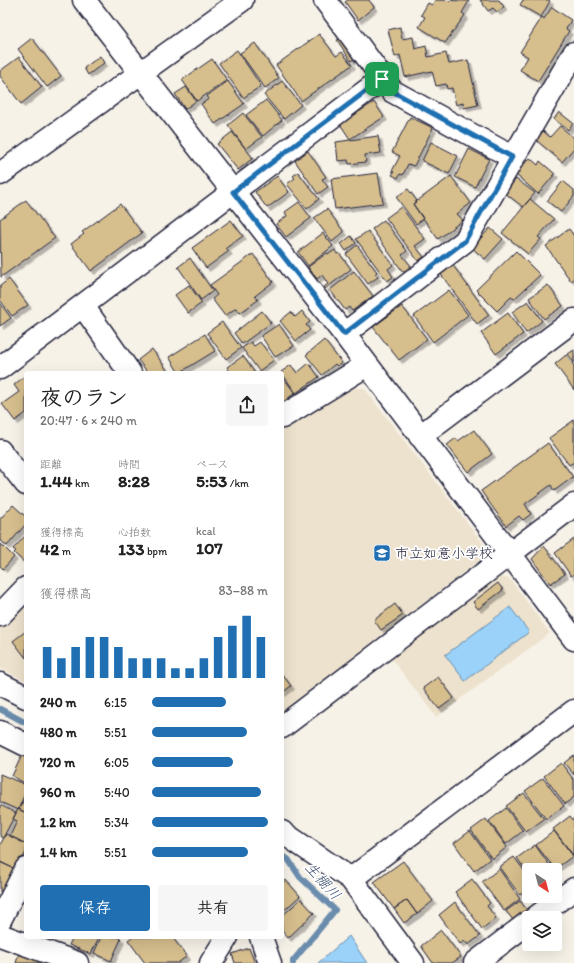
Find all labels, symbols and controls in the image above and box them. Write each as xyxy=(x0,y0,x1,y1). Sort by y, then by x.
pin xyxy=(365,62,399,96)
icon: arrive xyxy=(371,68,393,90)
text: 夜のラン xyxy=(40,384,128,411)
button: share xyxy=(226,384,268,426)
text: 20:47 · 6 × 240 m xyxy=(40,413,137,428)
text: 距離 xyxy=(40,458,62,471)
text: 時間 xyxy=(118,458,140,471)
text: ペース xyxy=(196,458,228,471)
text: 1.44 xyxy=(40,471,73,491)
text: 8:28 xyxy=(118,471,150,491)
text: 5:53 xyxy=(196,471,227,491)
text: km xyxy=(73,477,90,490)
text: /km xyxy=(227,477,249,490)
text: kcal xyxy=(196,525,216,538)
text: 獲得標高 xyxy=(40,526,84,539)
text: 心拍数 xyxy=(118,526,151,539)
text: 107 xyxy=(196,538,223,558)
text: 42 xyxy=(40,539,59,559)
text: 133 xyxy=(118,539,144,559)
school or university icon: 市立如意小学校 xyxy=(372,543,392,563)
text: m xyxy=(59,545,71,558)
text: bpm xyxy=(144,545,167,558)
place label: 市立如意小学校 xyxy=(395,545,493,562)
text: 83–88 m xyxy=(218,583,268,598)
text: 獲得標高 xyxy=(40,586,92,601)
text: 240 m xyxy=(40,695,77,710)
text: 6:15 xyxy=(104,695,127,710)
text: 480 m xyxy=(40,725,77,740)
text: 5:51 xyxy=(104,725,127,740)
text: 720 m xyxy=(40,755,75,770)
text: 6:05 xyxy=(104,755,129,770)
text: 960 m xyxy=(40,785,76,800)
text: 5:40 xyxy=(104,785,130,800)
text: 1.2 km xyxy=(40,815,76,830)
text: 5:34 xyxy=(104,815,129,830)
text: 1.4 km xyxy=(40,845,77,860)
text: 5:51 xyxy=(104,845,127,860)
water label: 生棚川 xyxy=(301,858,345,904)
north arrow xyxy=(522,863,562,903)
map controls xyxy=(522,863,562,951)
button: 保存 xyxy=(40,885,150,931)
button: 共有 xyxy=(158,885,268,931)
button: layers xyxy=(522,911,562,951)

